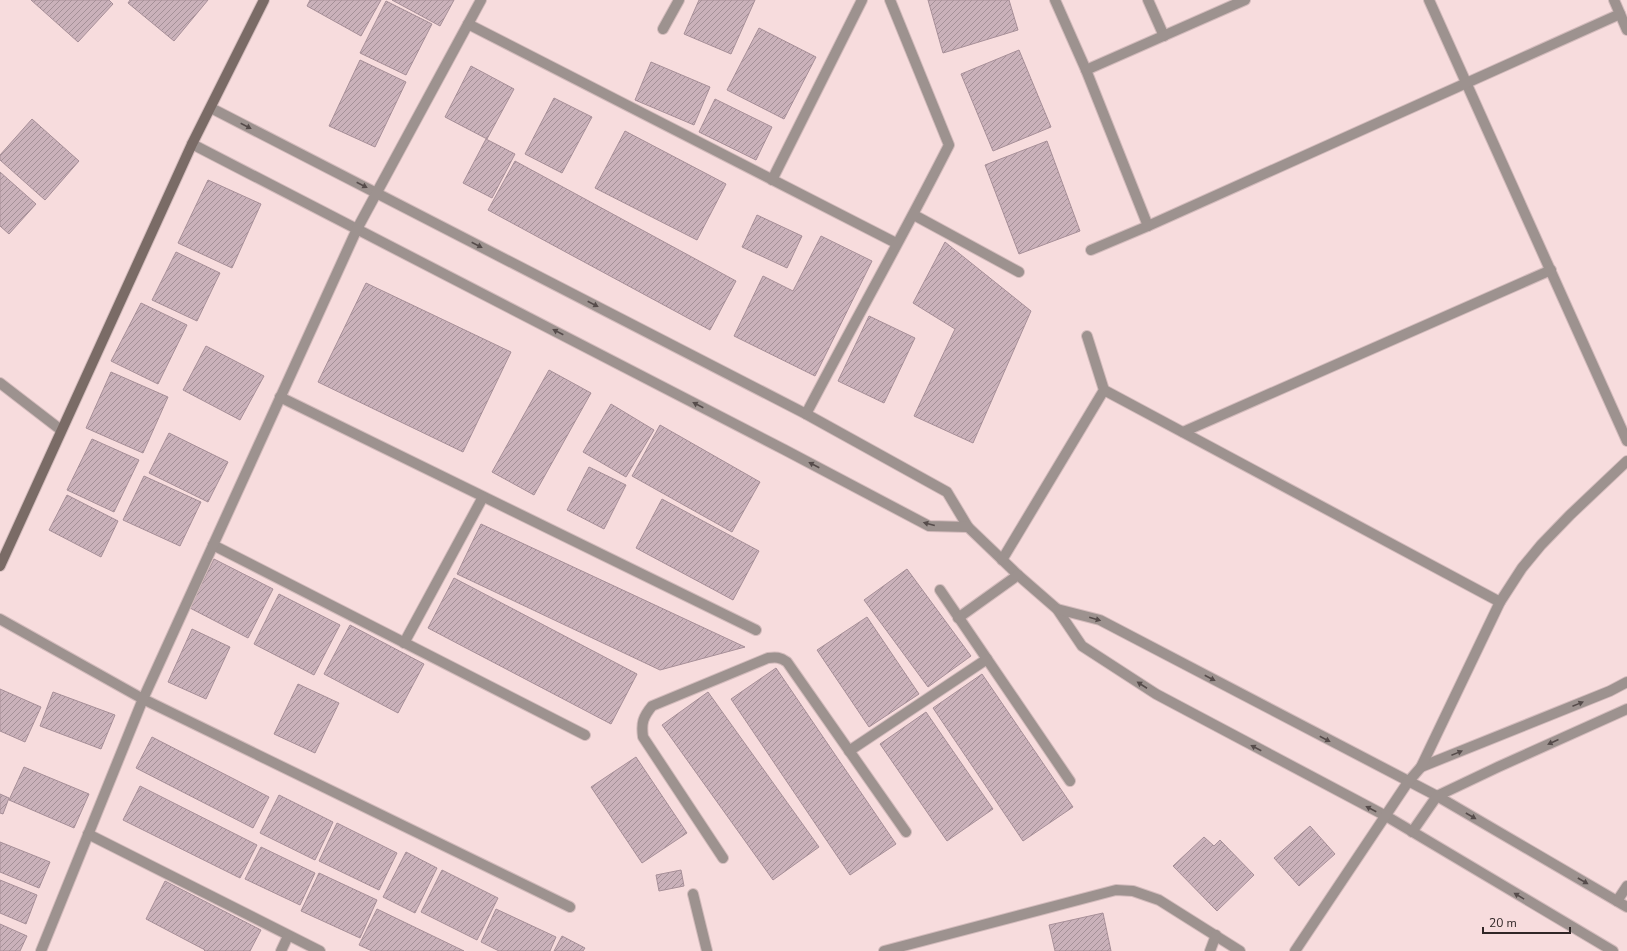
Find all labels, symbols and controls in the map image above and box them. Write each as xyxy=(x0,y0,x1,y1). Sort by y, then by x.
one-way arrow xyxy=(240,123,252,129)
one-way arrow xyxy=(356,182,367,188)
one-way arrow xyxy=(471,241,483,248)
one-way arrow xyxy=(587,301,598,307)
one-way arrow xyxy=(552,329,564,336)
one-way arrow xyxy=(693,402,704,408)
one-way arrow xyxy=(808,462,820,468)
one-way arrow xyxy=(923,521,935,527)
one-way arrow xyxy=(1089,616,1101,622)
one-way arrow xyxy=(1204,675,1216,681)
one-way arrow xyxy=(1137,681,1147,689)
one-way arrow xyxy=(1572,700,1584,706)
one-way arrow xyxy=(1319,735,1331,742)
one-way arrow xyxy=(1547,739,1559,745)
one-way arrow xyxy=(1250,744,1262,751)
one-way arrow xyxy=(1452,749,1464,755)
one-way arrow xyxy=(1365,805,1377,812)
one-way arrow xyxy=(1465,812,1476,819)
one-way arrow xyxy=(1577,878,1589,885)
one-way arrow xyxy=(1513,892,1525,899)
scale bar xyxy=(1483,909,1570,935)
text: 20 m xyxy=(1489,915,1517,931)

